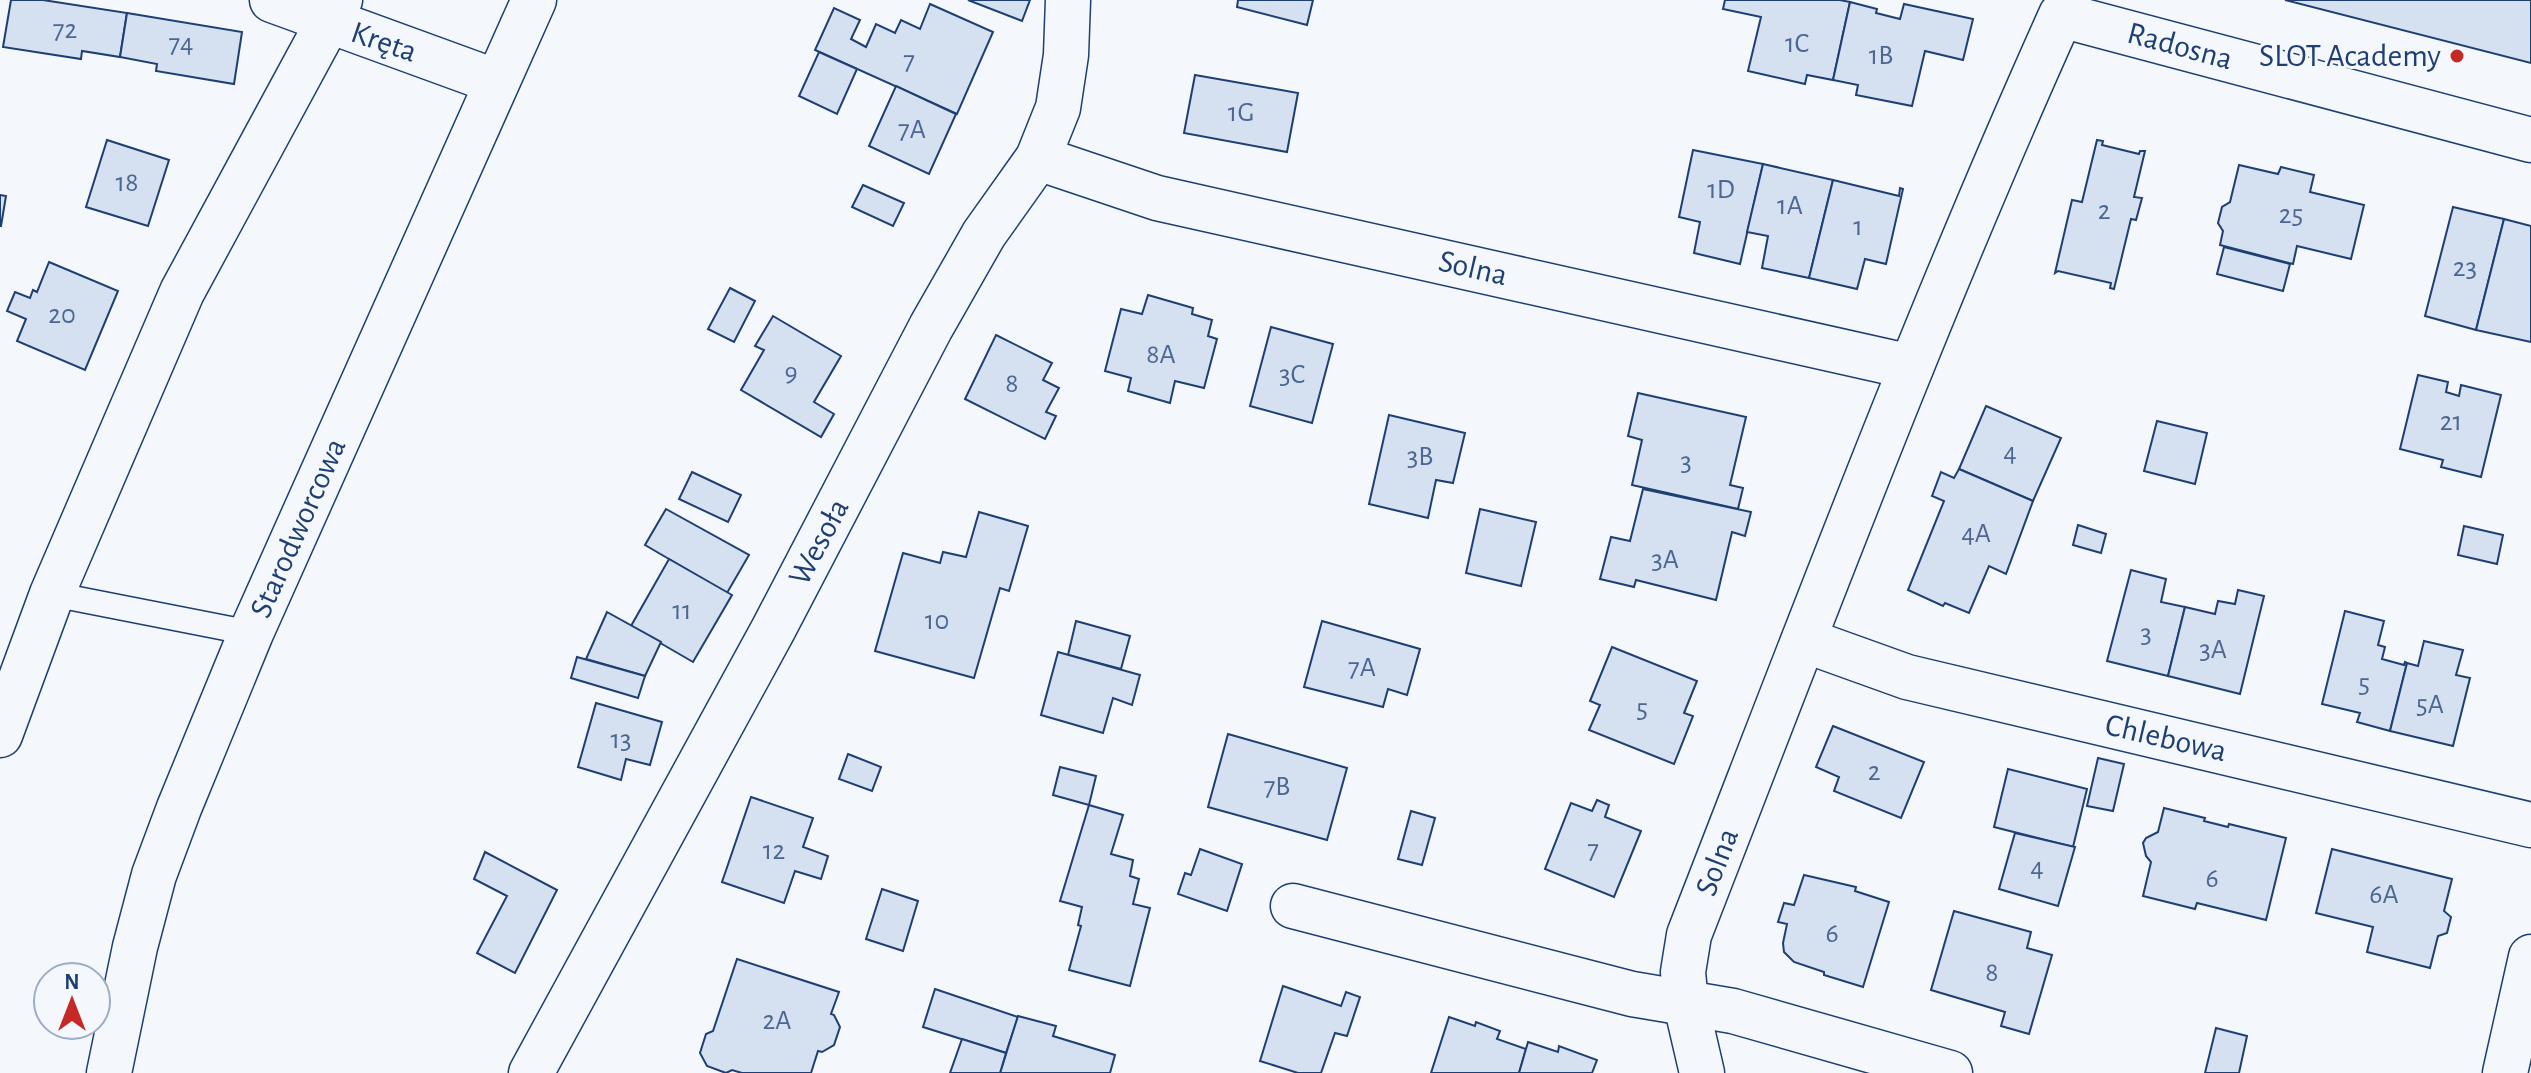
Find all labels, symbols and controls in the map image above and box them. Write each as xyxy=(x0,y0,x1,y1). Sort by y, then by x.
house number: 72 xyxy=(53,16,77,44)
street label: Kręta xyxy=(347,16,421,68)
street label: Radosna xyxy=(2124,17,2236,75)
house number: 74 xyxy=(168,30,194,58)
house number: 1C xyxy=(1785,30,1809,58)
place label: SLOT Academy xyxy=(2259,40,2441,72)
house number: 1B xyxy=(1869,42,1893,70)
house number: 7 xyxy=(903,47,915,75)
marker: SLOT Academy xyxy=(2448,47,2466,65)
house number: 1G xyxy=(1228,99,1254,127)
house number: 7A xyxy=(898,116,926,144)
house number: 18 xyxy=(116,169,138,197)
house number: 1D xyxy=(1707,176,1735,204)
house number: 1A xyxy=(1777,192,1803,220)
house number: 2 xyxy=(2098,197,2110,225)
house number: 25 xyxy=(2279,201,2303,229)
house number: 1 xyxy=(1853,213,1863,241)
street label: Solna xyxy=(1436,245,1510,291)
house number: 23 xyxy=(2453,254,2477,282)
house number: 20 xyxy=(48,301,76,329)
house number: 8A xyxy=(1146,341,1176,369)
house number: 9 xyxy=(784,359,798,387)
house number: 3C xyxy=(1279,361,1305,389)
house number: 8 xyxy=(1005,370,1019,398)
house number: 21 xyxy=(2440,408,2462,436)
street label: Starodworcowa xyxy=(244,434,352,622)
house number: 4 xyxy=(2003,439,2017,467)
house number: 3B xyxy=(1407,443,1433,471)
house number: 3 xyxy=(1680,448,1692,476)
street label: Wesoła xyxy=(783,494,855,590)
house number: 4A xyxy=(1961,520,1991,548)
house number: 3A xyxy=(1651,546,1679,574)
house number: 11 xyxy=(672,597,692,625)
house number: 10 xyxy=(925,607,949,635)
house number: 3 xyxy=(2140,620,2152,648)
house number: 3A xyxy=(2199,636,2227,664)
house number: 7A xyxy=(1348,654,1376,682)
house number: 5 xyxy=(2358,670,2370,698)
house number: 5A xyxy=(2416,691,2444,719)
house number: 5 xyxy=(1636,695,1648,723)
street label: Chlebowa xyxy=(2102,709,2230,767)
house number: 13 xyxy=(610,726,632,754)
house number: 2 xyxy=(1868,758,1880,786)
house number: 7B xyxy=(1264,773,1290,801)
street label: Solna xyxy=(1690,824,1744,900)
house number: 7 xyxy=(1587,836,1599,864)
house number: 12 xyxy=(763,837,785,865)
house number: 4 xyxy=(2030,854,2044,882)
house number: 6 xyxy=(2205,865,2219,893)
house number: 6A xyxy=(2369,881,2399,909)
house number: 6 xyxy=(1825,920,1839,948)
house number: 8 xyxy=(1985,959,1999,987)
north arrow xyxy=(32,961,112,1041)
text: N xyxy=(64,971,80,993)
house number: 2A xyxy=(763,1007,791,1035)

